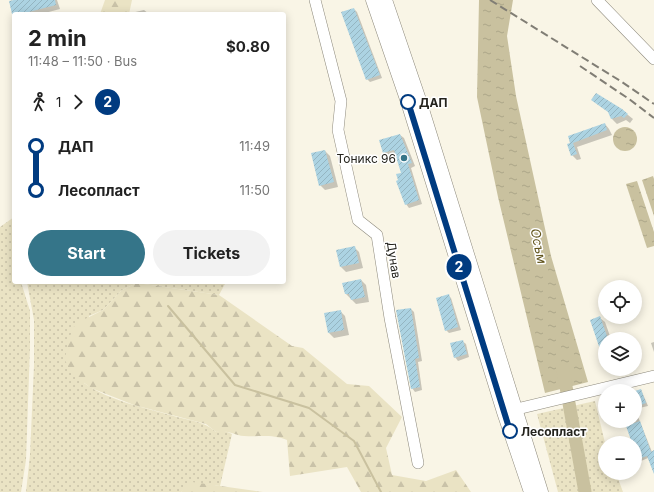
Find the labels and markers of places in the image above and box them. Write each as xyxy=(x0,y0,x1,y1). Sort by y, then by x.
marker: ДАП xyxy=(400,94,416,110)
place label: ДАП xyxy=(419,95,447,110)
place label: Тоникс 96 xyxy=(336,151,396,166)
marker: Тоникс 96 xyxy=(399,153,409,163)
marker: Лесопласт xyxy=(502,423,518,439)
place label: Лесопласт xyxy=(521,424,586,439)

